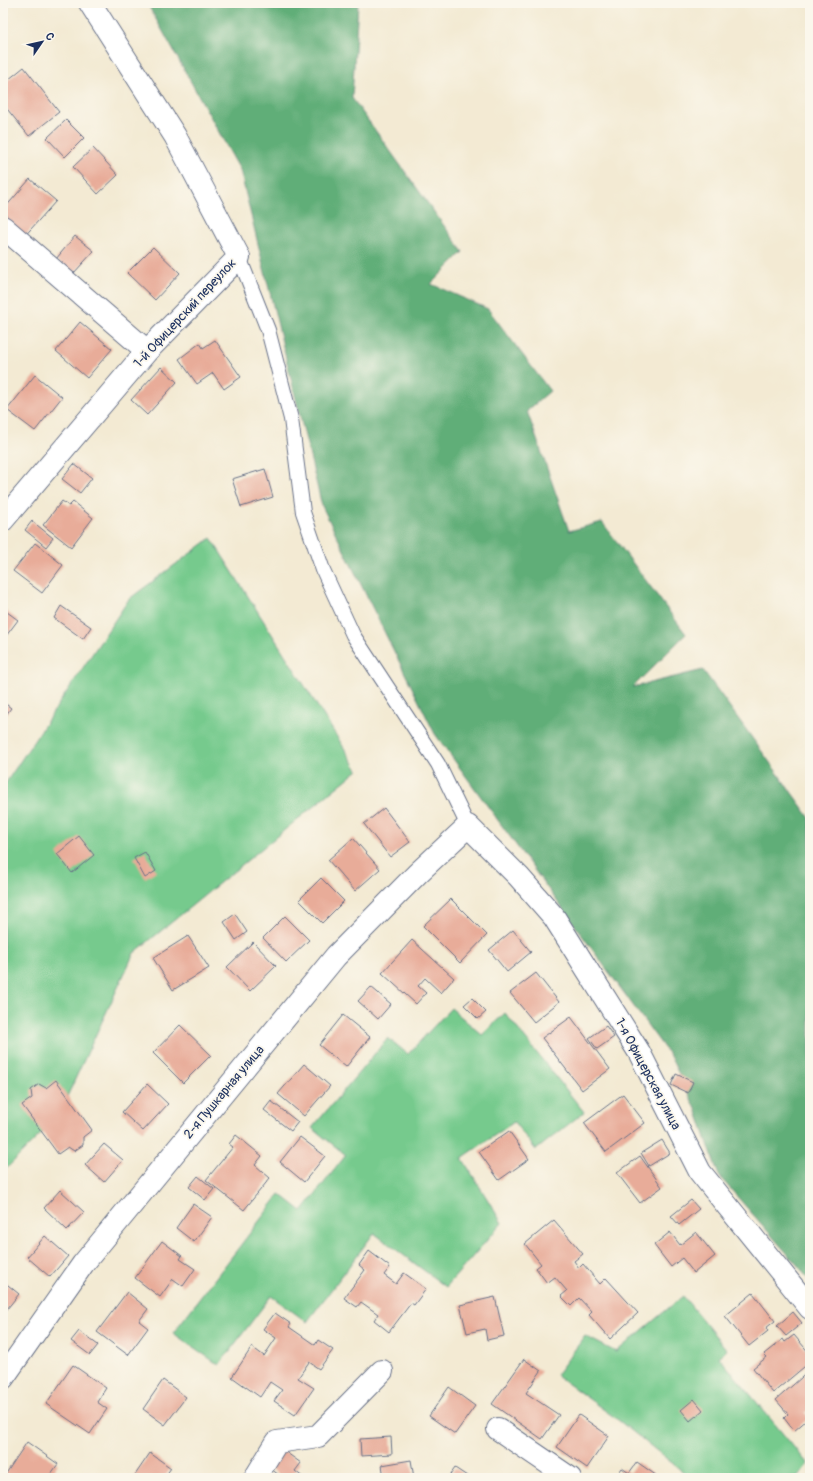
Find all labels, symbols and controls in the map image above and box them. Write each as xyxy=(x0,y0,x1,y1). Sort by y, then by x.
north arrow xyxy=(22,22,62,62)
text: С xyxy=(43,30,57,43)
street label: 1-й Офицерский переулок xyxy=(130,255,240,371)
street label: 1-я Офицерская улица xyxy=(612,1015,684,1133)
street label: 2-я Пушкарная улица xyxy=(180,1042,268,1142)

